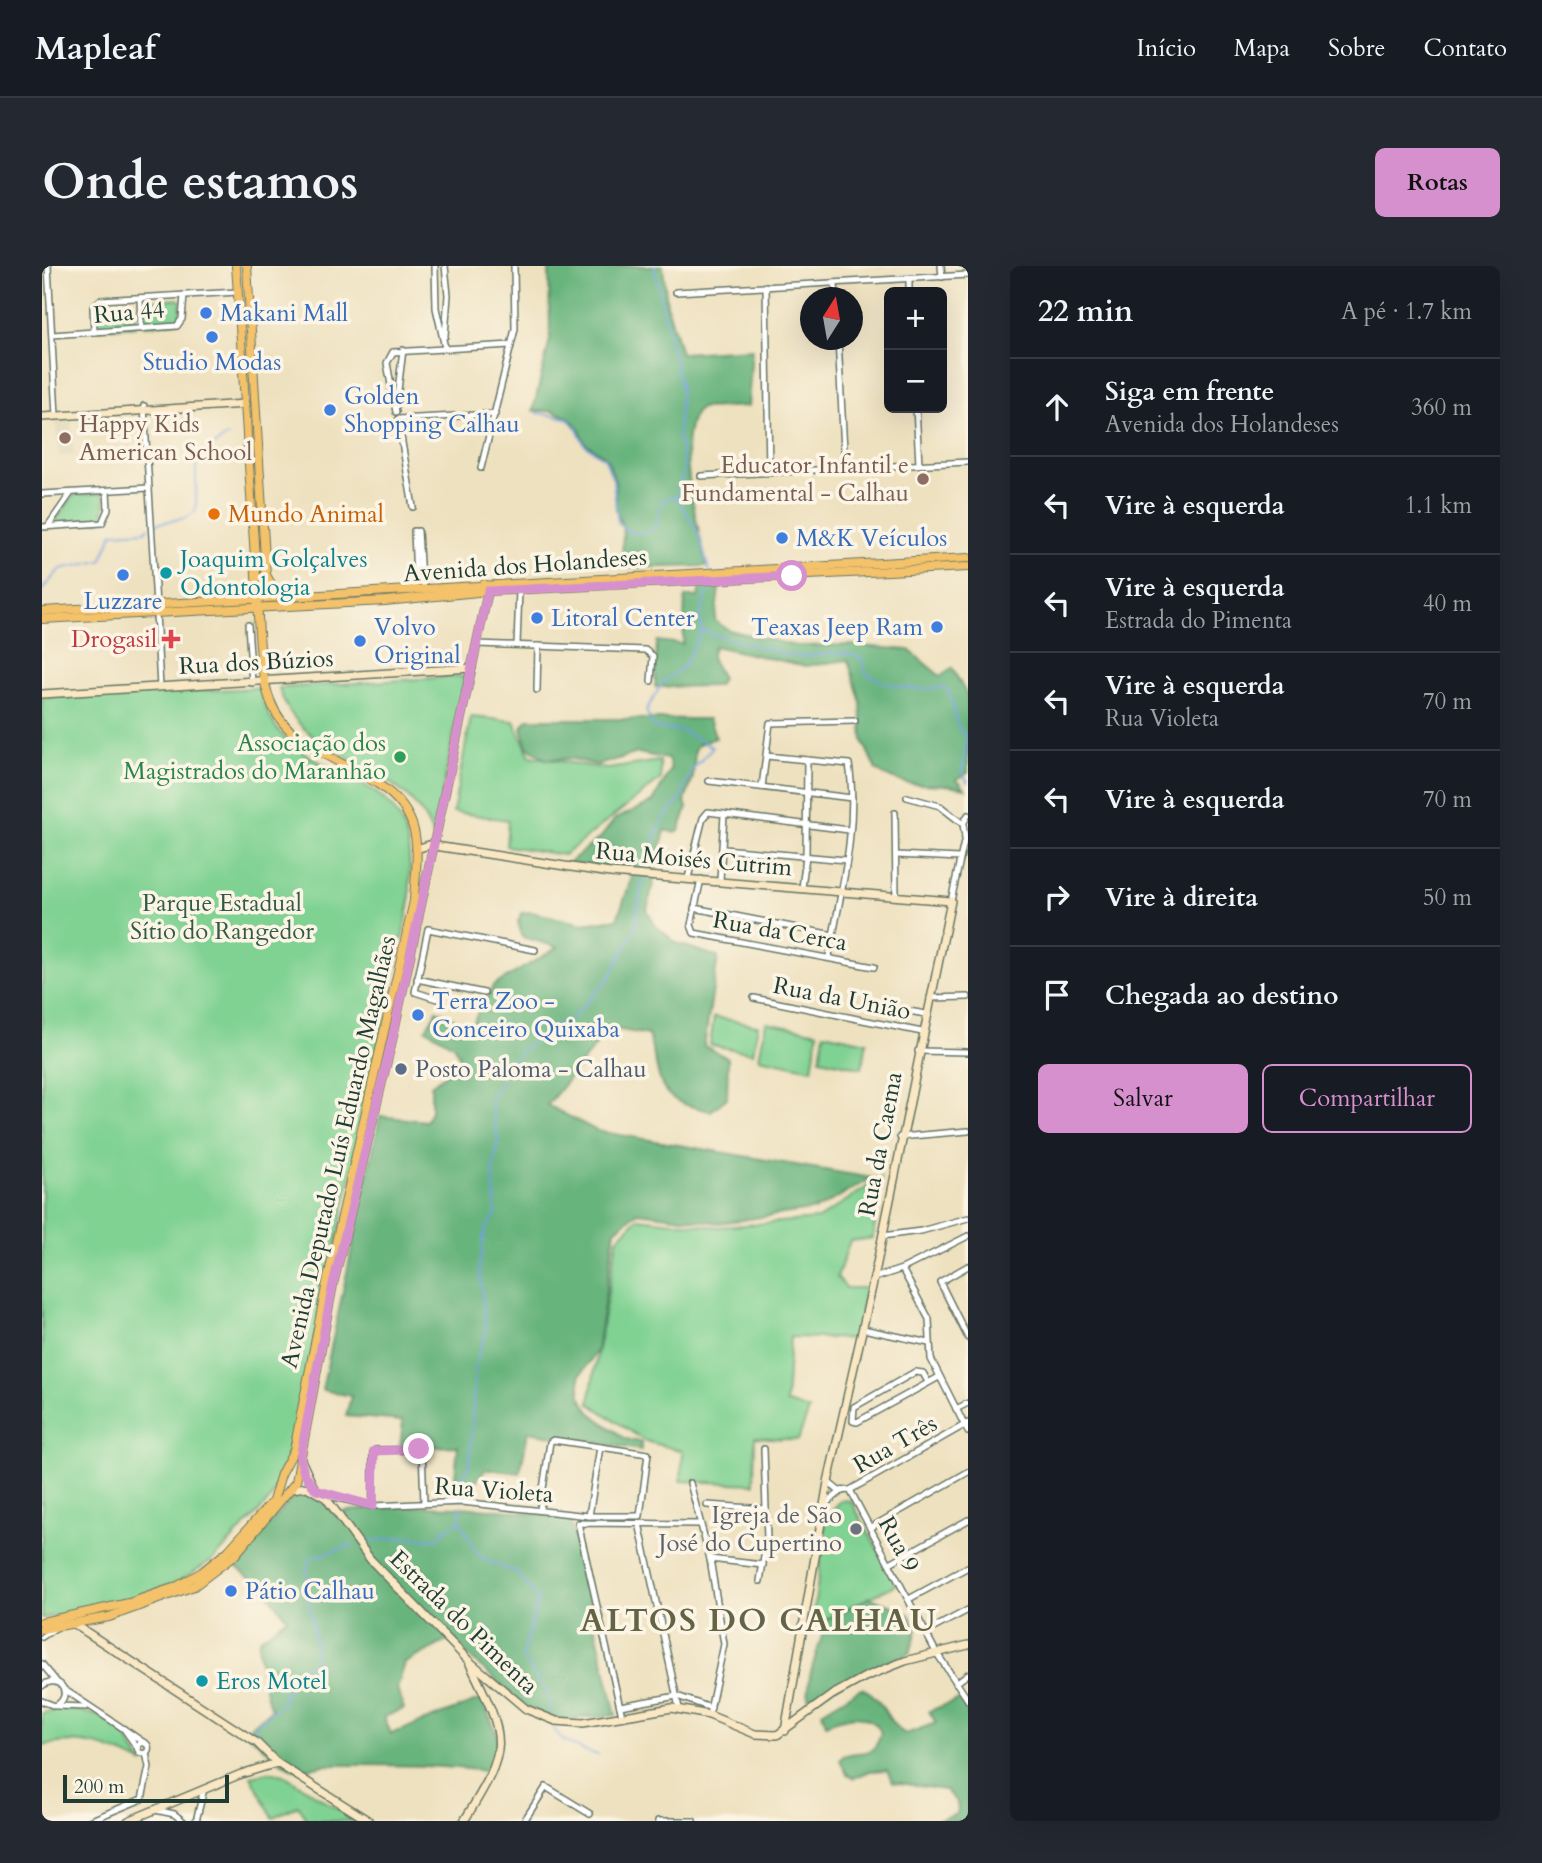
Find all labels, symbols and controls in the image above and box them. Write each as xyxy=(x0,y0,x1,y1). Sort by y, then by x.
text: Mapleaf xyxy=(35,26,156,71)
text: Início xyxy=(1137,32,1196,65)
text: Mapa xyxy=(1234,32,1290,65)
text: Sobre xyxy=(1328,32,1386,65)
text: Contato xyxy=(1424,32,1507,65)
button: Rotas xyxy=(1375,148,1500,217)
text: Onde estamos xyxy=(42,149,358,216)
north arrow xyxy=(800,287,863,350)
map controls xyxy=(884,287,947,413)
button: + xyxy=(884,287,947,350)
text: 22 min xyxy=(1038,291,1133,332)
street label: Rua 44 xyxy=(92,293,166,332)
text: A pé · 1.7 km xyxy=(1341,296,1472,327)
place label: Makani Mall xyxy=(220,297,348,330)
marker: Makani Mall xyxy=(198,305,214,321)
marker: Studio Modas xyxy=(204,329,220,345)
place label: Studio Modas xyxy=(143,346,281,379)
button: − xyxy=(884,350,947,413)
text: Siga em frente xyxy=(1105,374,1274,409)
place label: Golden Shopping Calhau xyxy=(344,380,520,441)
icon: ahead xyxy=(1038,388,1076,426)
text: 360 m xyxy=(1411,392,1472,423)
marker: Golden Shopping Calhau xyxy=(322,402,338,418)
place label: Happy Kids American School xyxy=(79,408,252,469)
text: Avenida dos Holandeses xyxy=(1105,409,1339,440)
marker: Happy Kids American School xyxy=(57,430,73,446)
place label: Educator Infantil e Fundamental - Calhau xyxy=(681,449,909,510)
marker: Educator Infantil e Fundamental - Calhau xyxy=(915,471,931,487)
icon: left xyxy=(1038,486,1076,524)
text: Vire à esquerda xyxy=(1105,488,1285,523)
text: 1.1 km xyxy=(1405,490,1472,521)
place label: Mundo Animal xyxy=(228,498,384,531)
marker: Mundo Animal xyxy=(206,506,222,522)
place label: M&K Veículos xyxy=(796,522,947,555)
marker: M&K Veículos xyxy=(774,530,790,546)
street label: Avenida dos Holandeses xyxy=(402,541,648,590)
place label: Joaquim Golçalves Odontologia xyxy=(177,543,368,604)
route start xyxy=(776,560,807,591)
marker: Joaquim Golçalves Odontologia xyxy=(158,565,174,581)
marker: Luzzare xyxy=(115,567,131,583)
text: Vire à esquerda xyxy=(1105,570,1285,605)
icon: left xyxy=(1038,584,1076,622)
place label: Luzzare xyxy=(83,585,163,618)
text: 40 m xyxy=(1423,588,1472,619)
place label: Litoral Center xyxy=(551,602,695,635)
text: Estrada do Pimenta xyxy=(1105,605,1292,636)
marker: Litoral Center xyxy=(529,610,545,626)
place label: Volvo Original xyxy=(374,611,461,672)
place label: Teaxas Jeep Ram xyxy=(751,611,924,644)
marker: Teaxas Jeep Ram xyxy=(929,619,945,635)
place label: Drogasil xyxy=(71,623,157,656)
marker: Drogasil xyxy=(163,631,179,647)
marker: Volvo Original xyxy=(352,633,368,649)
street label: Rua dos Búzios xyxy=(178,642,334,683)
text: Vire à esquerda xyxy=(1105,668,1285,703)
icon: left xyxy=(1038,682,1076,720)
text: 70 m xyxy=(1423,686,1472,717)
text: Rua Violeta xyxy=(1105,703,1219,734)
place label: Associação dos Magistrados do Maranhão xyxy=(123,727,386,788)
marker: Associação dos Magistrados do Maranhão xyxy=(392,749,408,765)
icon: left xyxy=(1038,780,1076,818)
text: Vire à esquerda xyxy=(1105,782,1285,817)
text: 70 m xyxy=(1423,784,1472,815)
street label: Rua Moisés Cutrim xyxy=(594,834,794,885)
icon: right xyxy=(1038,878,1076,916)
text: Vire à direita xyxy=(1105,880,1258,915)
text: 50 m xyxy=(1423,882,1472,913)
park label: Parque Estadual Sítio do Rangedor xyxy=(130,887,314,948)
street label: Rua da Cerca xyxy=(710,903,850,960)
street label: Avenida Deputado Luís Eduardo Magalhães xyxy=(273,933,404,1372)
street label: Rua da União xyxy=(770,969,914,1028)
icon: arrive xyxy=(1038,976,1076,1014)
text: Chegada ao destino xyxy=(1105,978,1338,1013)
place label: Terra Zoo - Conceiro Quixaba xyxy=(432,985,621,1046)
marker: Terra Zoo - Conceiro Quixaba xyxy=(410,1007,426,1023)
place label: Posto Paloma - Calhau xyxy=(415,1053,647,1086)
marker: Posto Paloma - Calhau xyxy=(393,1061,409,1077)
button: Salvar xyxy=(1038,1064,1248,1133)
button: Compartilhar xyxy=(1262,1064,1472,1133)
street label: Rua da Caema xyxy=(850,1068,911,1219)
street label: Rua Três xyxy=(847,1407,943,1482)
route end xyxy=(403,1433,434,1464)
street label: Rua Violeta xyxy=(433,1470,555,1511)
place label: Igreja de São José do Cupertino xyxy=(655,1499,842,1560)
street label: Rua 9 xyxy=(870,1510,927,1578)
marker: Igreja de São José do Cupertino xyxy=(848,1521,864,1537)
street label: Estrada do Pimenta xyxy=(382,1543,546,1702)
place label: Pátio Calhau xyxy=(245,1575,375,1608)
marker: Pátio Calhau xyxy=(223,1583,239,1599)
district label: ALTOS DO CALHAU xyxy=(580,1599,938,1643)
place label: Eros Motel xyxy=(216,1665,327,1698)
marker: Eros Motel xyxy=(194,1673,210,1689)
scale bar xyxy=(63,1772,229,1804)
text: 200 m xyxy=(74,1774,124,1800)

